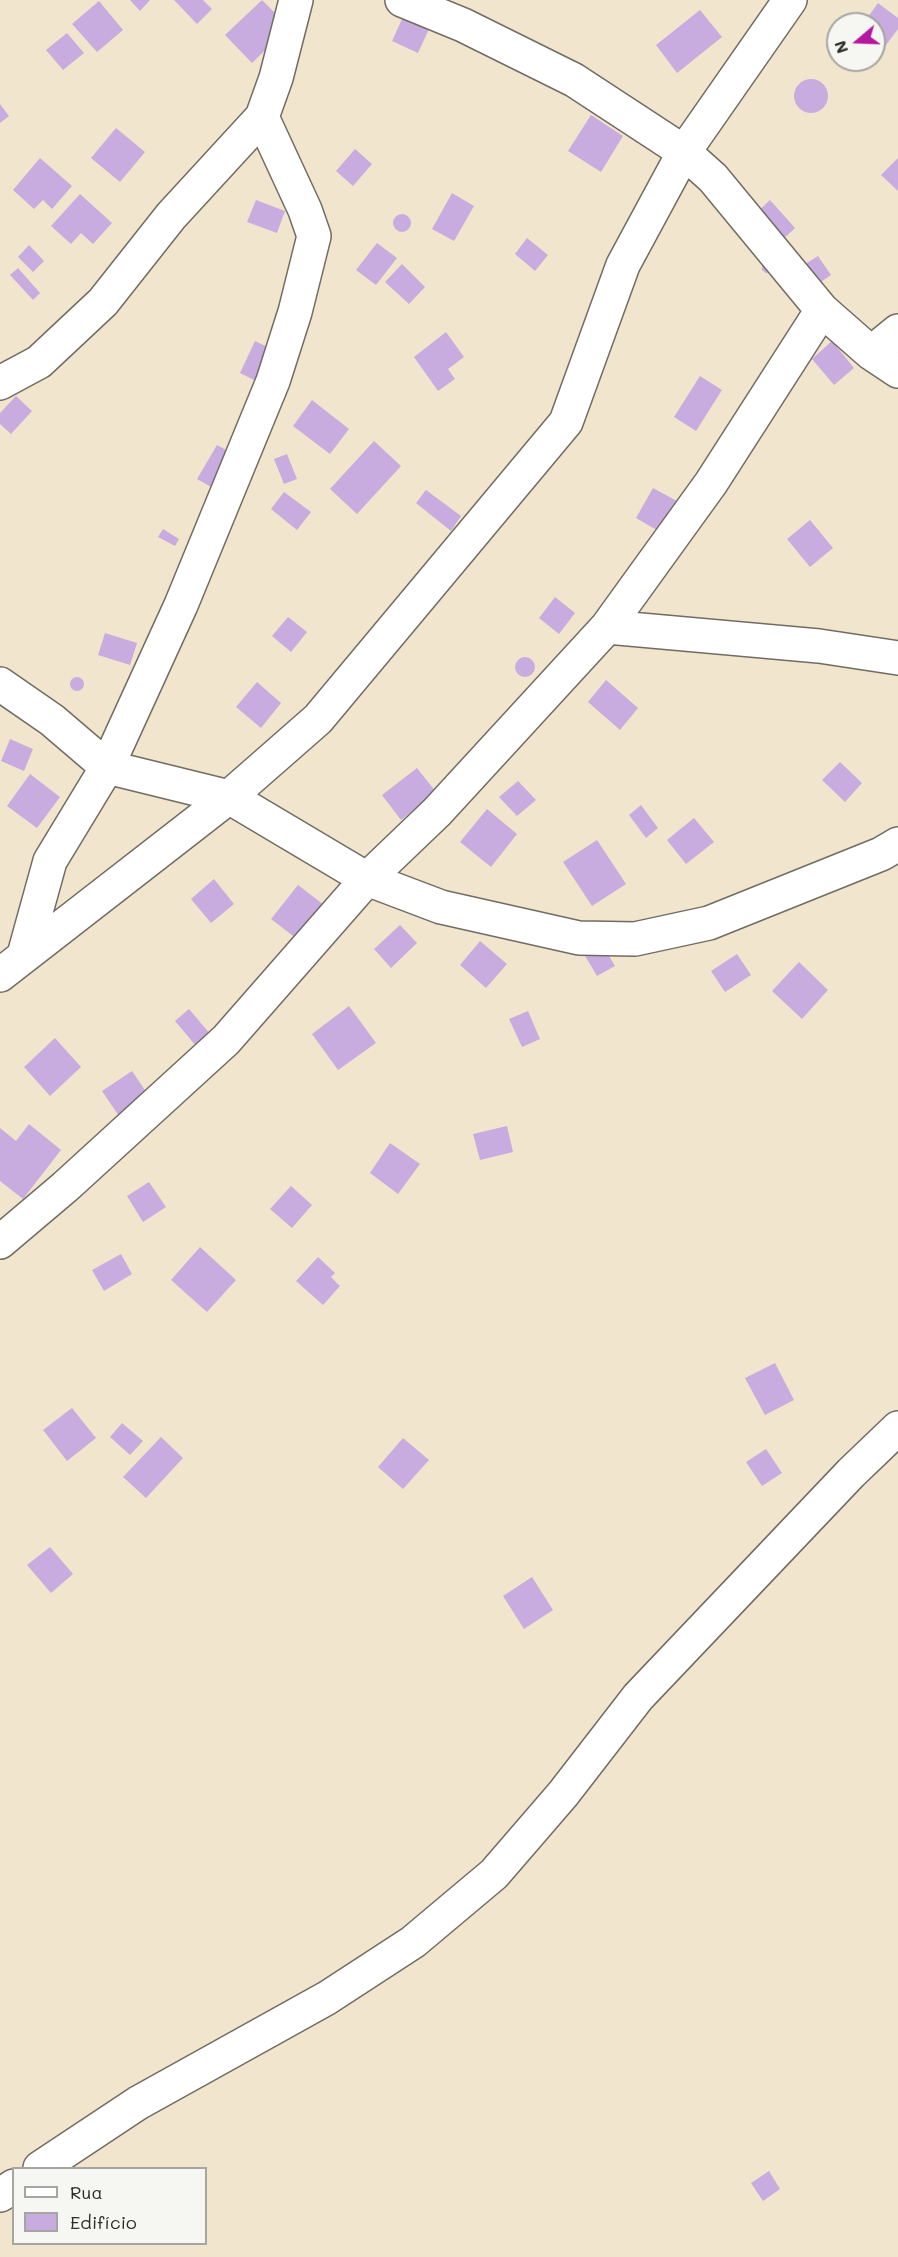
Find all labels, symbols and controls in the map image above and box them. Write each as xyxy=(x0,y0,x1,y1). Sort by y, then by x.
north arrow xyxy=(826,12,886,72)
text: N xyxy=(828,38,852,57)
legend xyxy=(12,2167,207,2245)
text: Rua xyxy=(70,2180,103,2204)
text: Edifício xyxy=(70,2210,137,2234)

